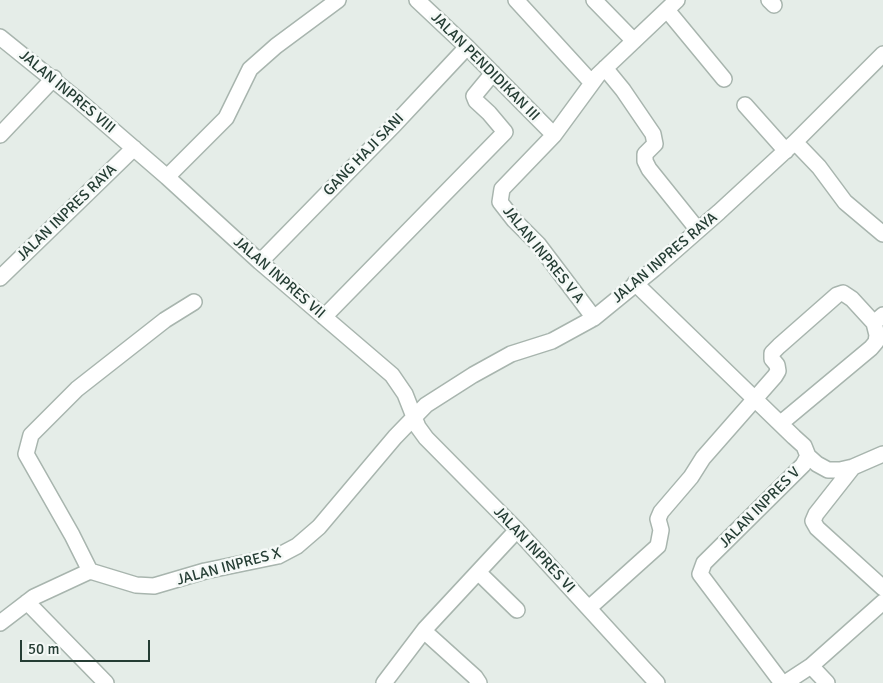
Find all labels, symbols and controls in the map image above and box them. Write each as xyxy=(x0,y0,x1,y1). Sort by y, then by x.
street label: JALAN PENDIDIKAN III xyxy=(427,9,543,125)
street label: JALAN INPRES VIII xyxy=(15,47,119,137)
street label: GANG HAJI SANI xyxy=(320,110,408,200)
street label: JALAN INPRES RAYA xyxy=(13,161,121,265)
street label: JALAN INPRES V A xyxy=(498,203,588,307)
street label: JALAN INPRES RAYA xyxy=(609,209,721,307)
street label: JALAN INPRES VII xyxy=(229,233,329,323)
street label: JALAN INPRES V xyxy=(716,464,804,552)
street label: JALAN INPRES VI xyxy=(489,503,579,597)
street label: JALAN INPRES X xyxy=(175,544,283,590)
scale bar xyxy=(22,630,152,662)
text: 50 m xyxy=(28,640,59,658)

